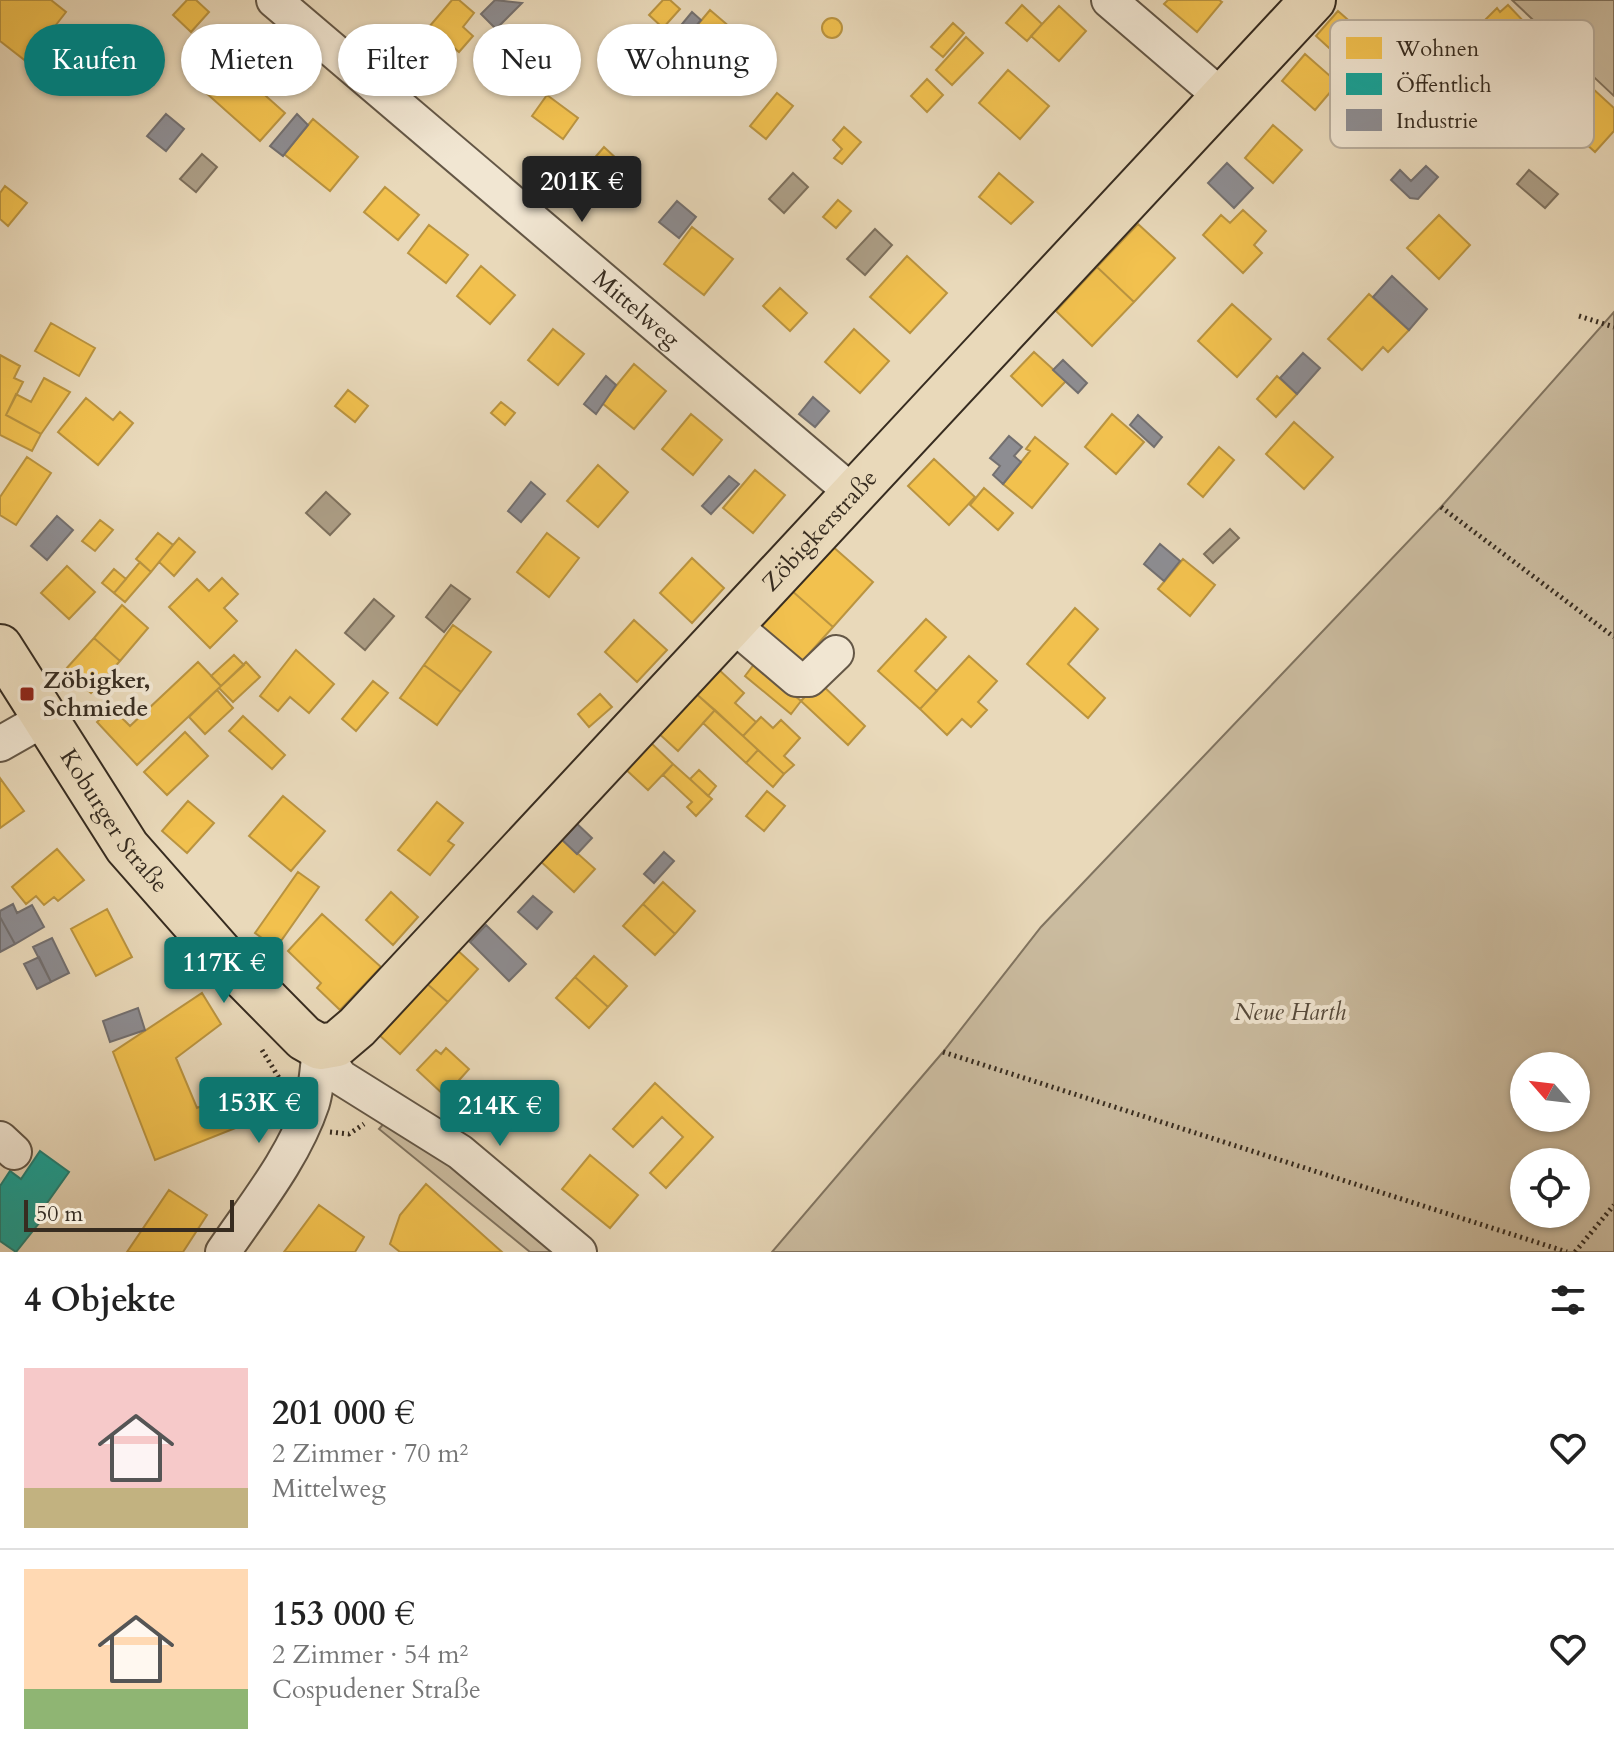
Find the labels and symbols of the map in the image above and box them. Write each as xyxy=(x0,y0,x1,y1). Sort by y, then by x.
legend xyxy=(1330,20,1594,148)
text: Wohnen xyxy=(1395,34,1480,64)
text: Öffentlich xyxy=(1396,70,1492,100)
text: Industrie xyxy=(1396,106,1478,136)
pin: 201K € xyxy=(517,156,647,224)
street label: Mittelweg xyxy=(585,262,687,356)
street label: Zöbigkerstraße xyxy=(755,462,885,599)
place label: Zöbigker, Schmiede xyxy=(43,664,151,725)
marker: Zöbigker, Schmiede xyxy=(18,685,36,703)
street label: Koburger Straße xyxy=(52,743,176,900)
pin: 117K € xyxy=(159,937,289,1005)
park label: Neue Harth xyxy=(1234,996,1346,1029)
north arrow xyxy=(1510,1052,1590,1132)
pin: 153K € xyxy=(194,1077,324,1145)
pin: 214K € xyxy=(435,1080,565,1148)
scale bar xyxy=(24,1196,234,1232)

